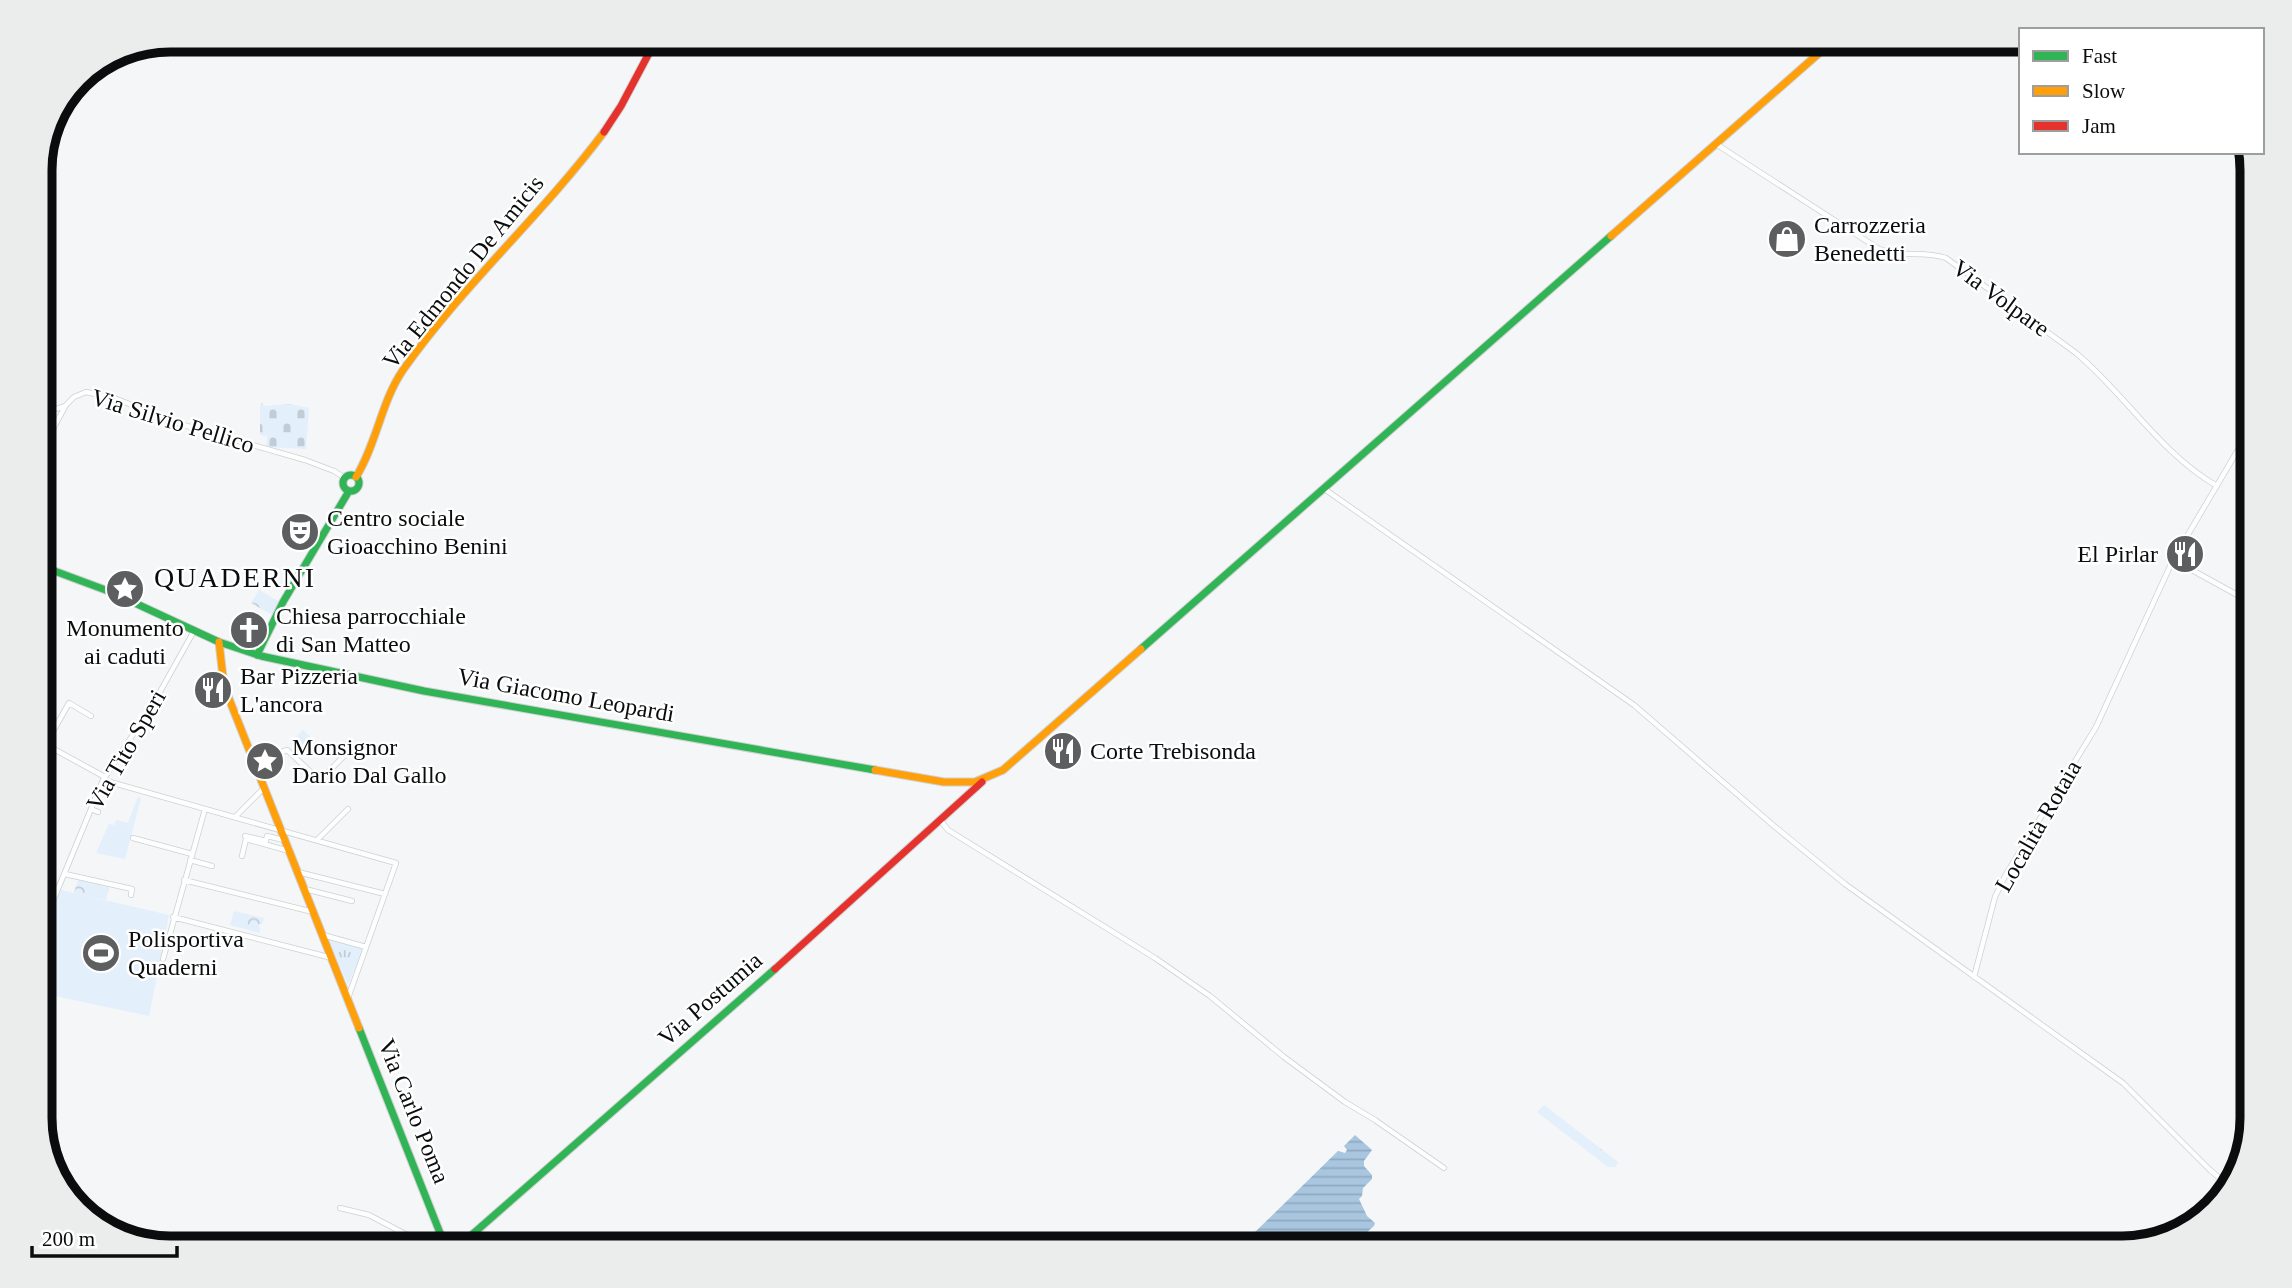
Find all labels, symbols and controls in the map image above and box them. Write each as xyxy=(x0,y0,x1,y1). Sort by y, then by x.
legend xyxy=(2019,28,2264,154)
text: Fast xyxy=(2082,44,2117,68)
text: Slow xyxy=(2082,79,2126,103)
text: Jam xyxy=(2082,114,2116,138)
street label: Via Edmondo De Amicis xyxy=(377,170,549,374)
place label: Carrozzeria Benedetti xyxy=(1814,212,1926,266)
shop icon: Carrozzeria Benedetti xyxy=(1766,218,1808,260)
street label: Via Volpare xyxy=(1948,254,2054,342)
street label: Via Silvio Pellico xyxy=(88,384,258,458)
place label: Centro sociale Gioacchino Benini xyxy=(327,505,508,559)
theatre icon: Centro sociale Gioacchino Benini xyxy=(279,511,321,553)
restaurant icon: El Pirlar xyxy=(2164,533,2206,575)
place label: El Pirlar xyxy=(2077,541,2158,567)
district label: QUADERNI xyxy=(154,562,316,593)
place icon: Monumento ai caduti xyxy=(104,568,146,610)
place label: Chiesa parrocchiale di San Matteo xyxy=(276,603,466,657)
church icon: Chiesa parrocchiale di San Matteo xyxy=(228,609,270,651)
place label: Monumento ai caduti xyxy=(66,615,184,669)
place label: Bar Pizzeria L'ancora xyxy=(240,663,358,717)
street label: Via Giacomo Leopardi xyxy=(456,663,677,727)
restaurant icon: Bar Pizzeria L'ancora xyxy=(192,669,234,711)
street label: Via Tito Speri xyxy=(81,685,171,815)
restaurant icon: Corte Trebisonda xyxy=(1042,730,1084,772)
place label: Monsignor Dario Dal Gallo xyxy=(292,734,447,788)
place label: Corte Trebisonda xyxy=(1090,738,1256,764)
place icon: Monsignor Dario Dal Gallo xyxy=(244,740,286,782)
street label: Località Rotaia xyxy=(1990,755,2086,896)
place label: Polisportiva Quaderni xyxy=(128,926,244,980)
sports icon: Polisportiva Quaderni xyxy=(80,932,122,974)
street label: Via Postumia xyxy=(653,947,767,1051)
street label: Via Carlo Poma xyxy=(373,1035,455,1187)
scale bar xyxy=(32,1214,177,1258)
text: 200 m xyxy=(42,1227,95,1251)

